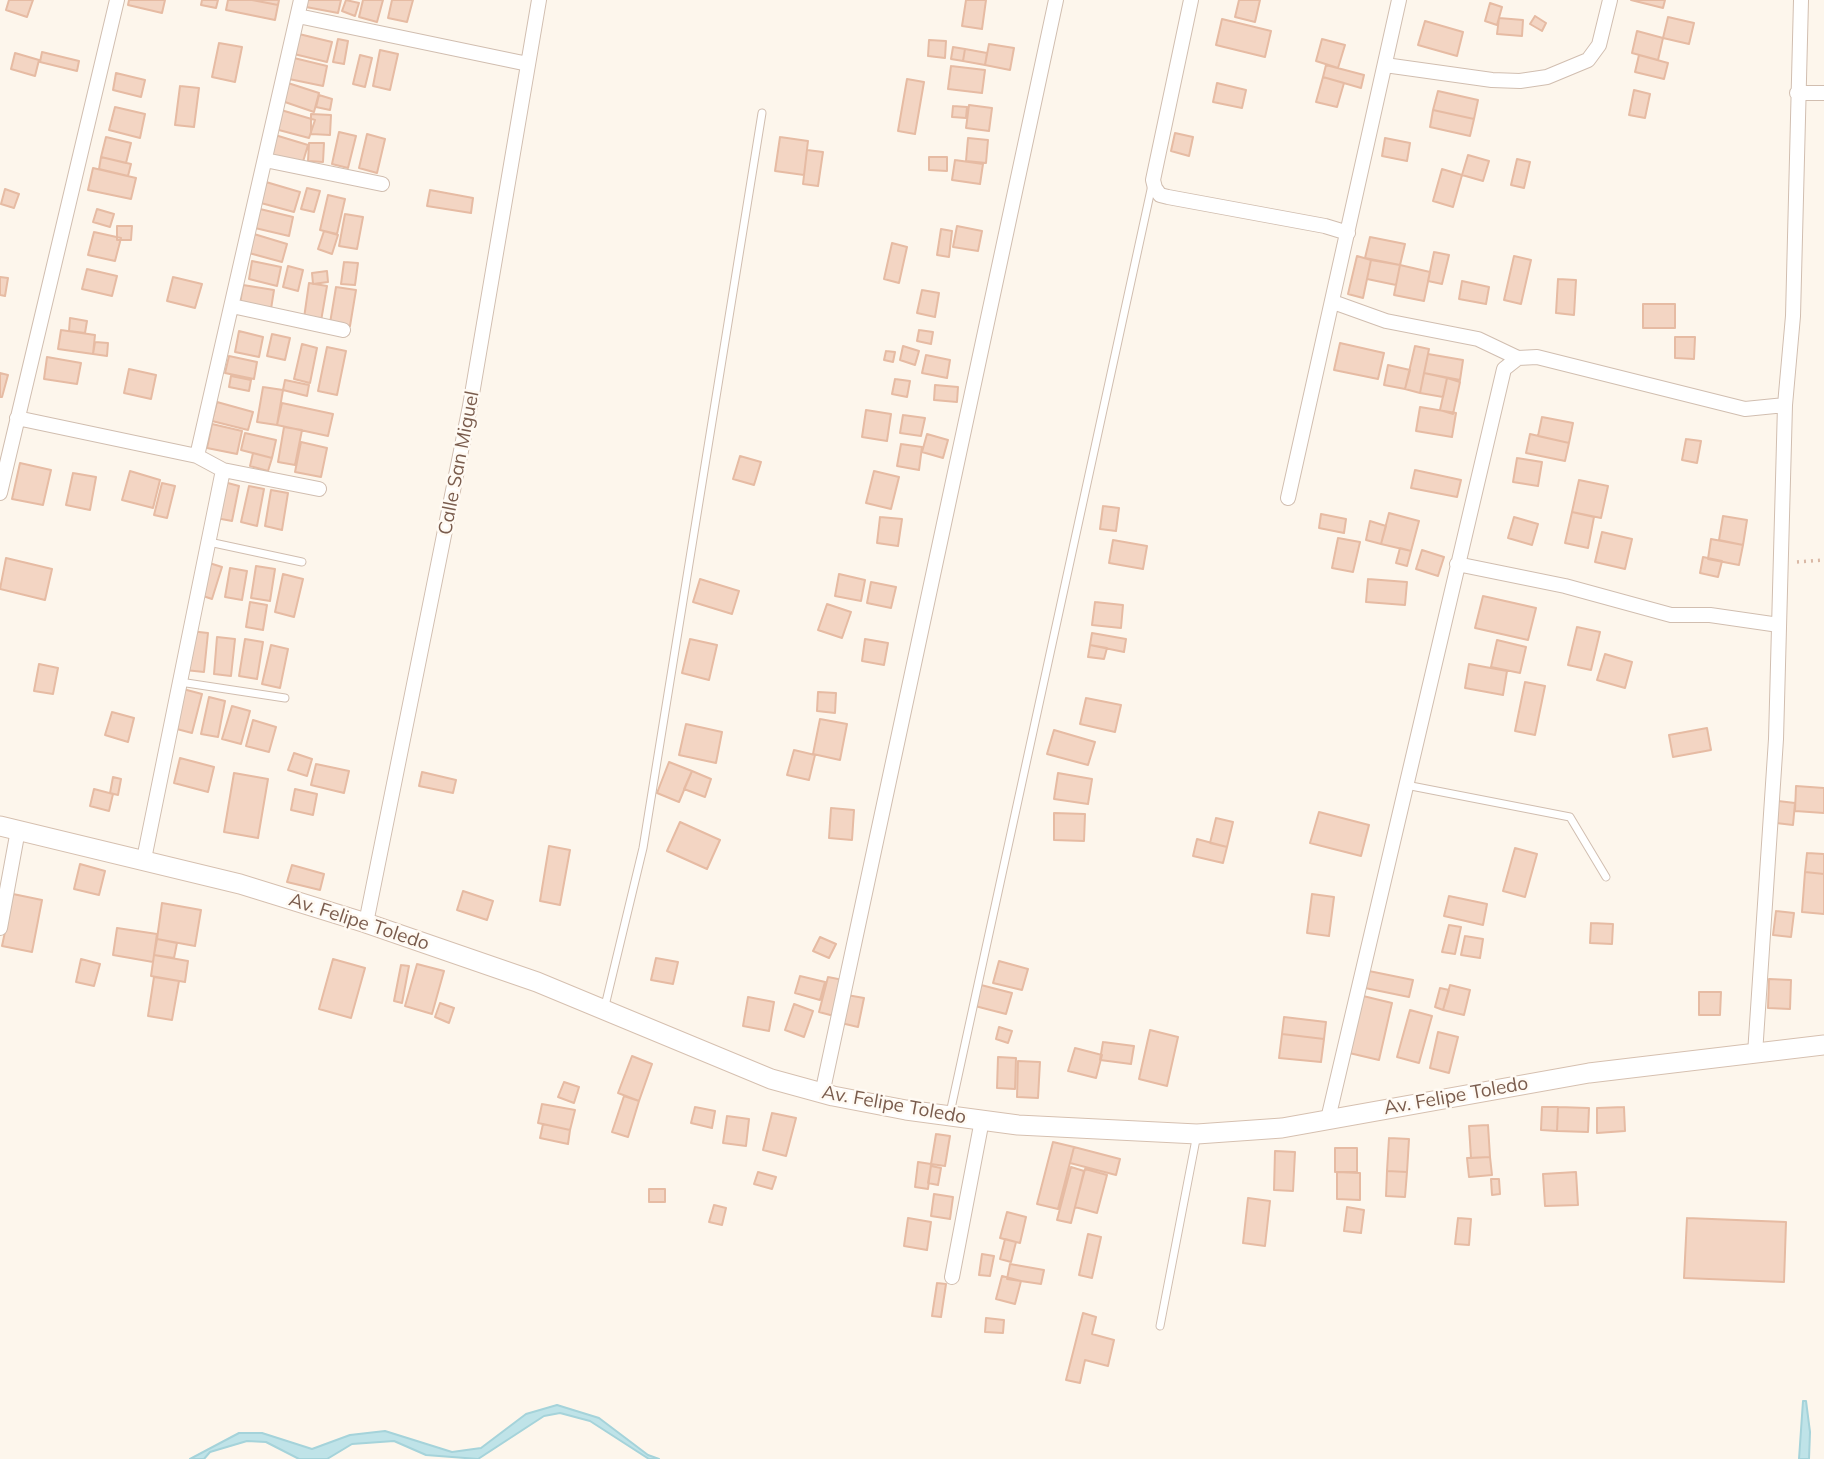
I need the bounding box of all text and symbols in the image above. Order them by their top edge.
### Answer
street label: Calle San Miguel [434,389,484,537]
street label: Av. Felipe Toledo [286,889,432,955]
street label: Av. Felipe Toledo [1382,1072,1530,1120]
street label: Av. Felipe Toledo [820,1081,968,1129]

